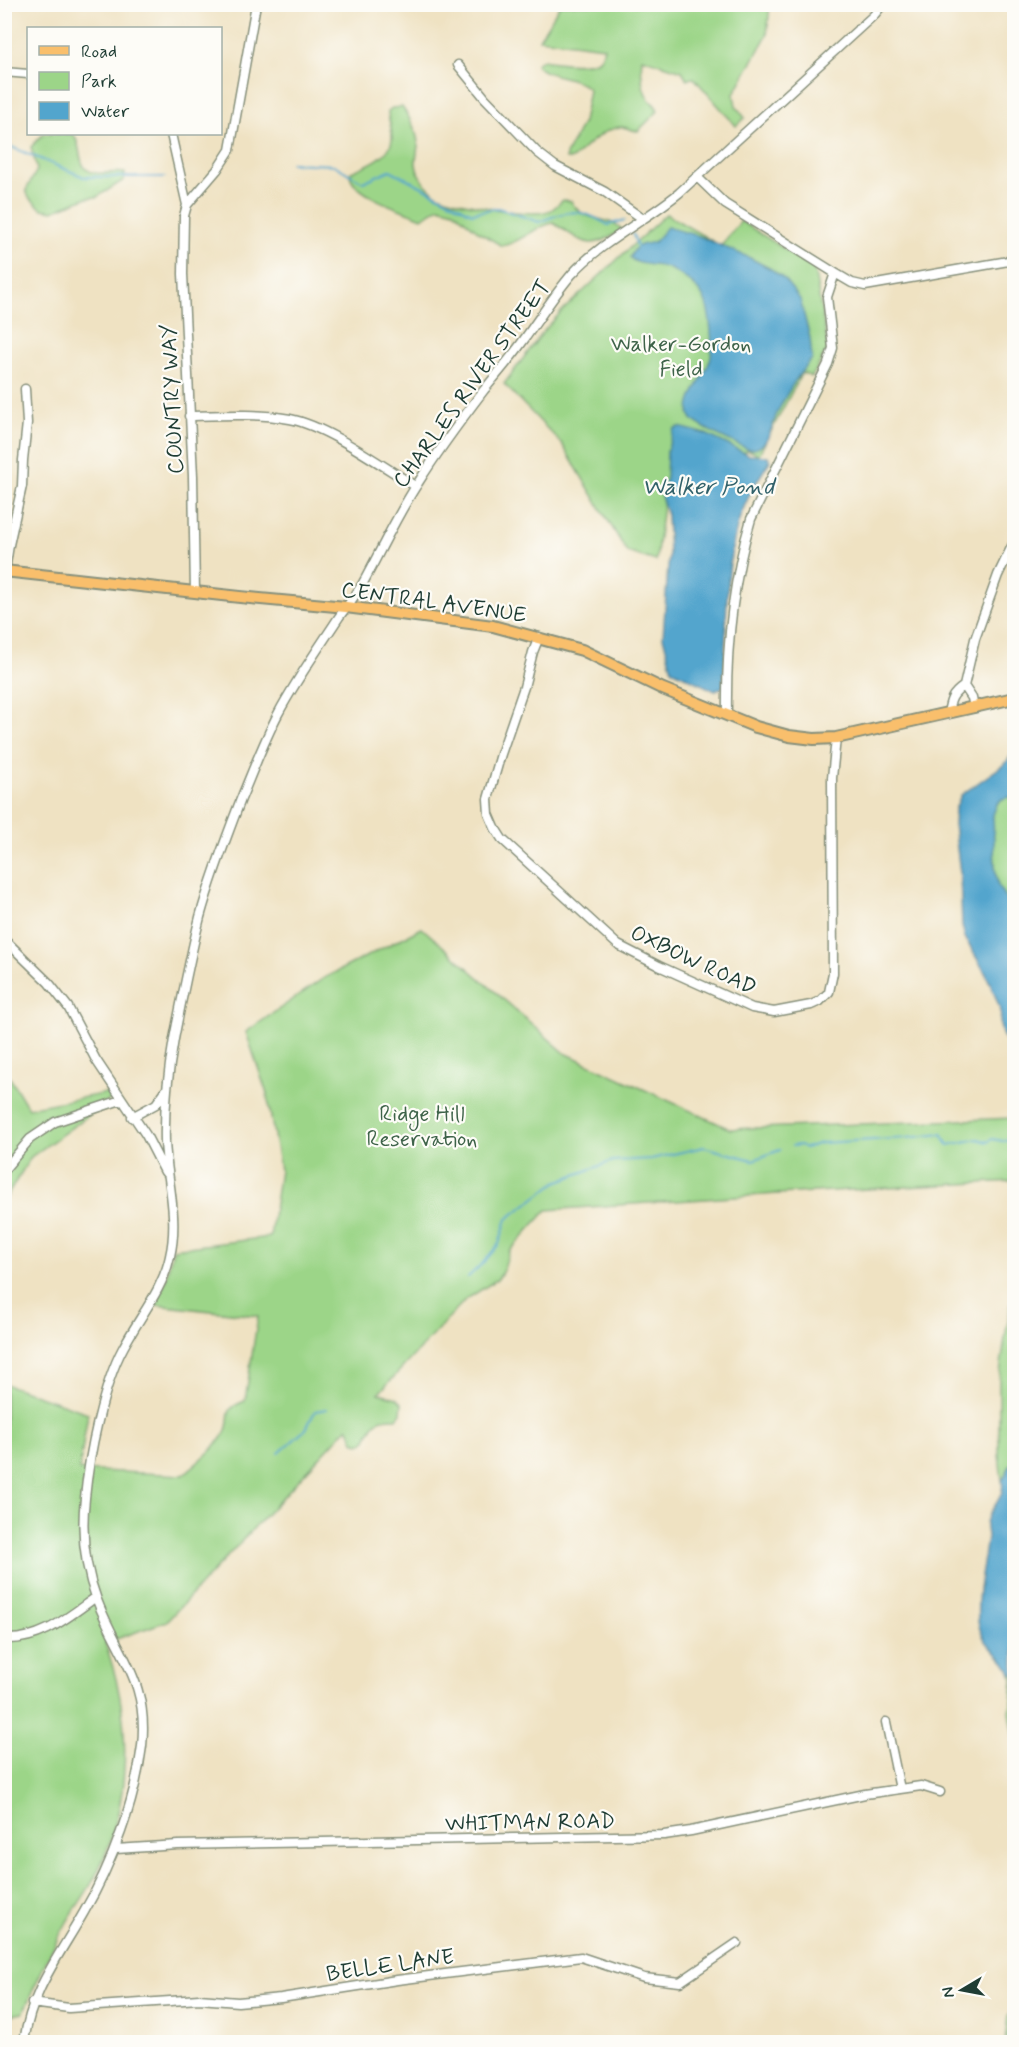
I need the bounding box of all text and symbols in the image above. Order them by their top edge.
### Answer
legend [27,27,222,135]
text: Road [81,40,117,64]
text: Park [81,70,117,94]
text: Water [81,100,130,124]
street label: CHARLES RIVER STREET [387,274,558,494]
street label: COUNTRY WAY [155,323,191,475]
park label: Walker-Gordon Field [611,331,751,384]
water label: Walker Pond [642,472,777,503]
street label: CENTRAL AVENUE [339,576,528,630]
street label: OXBOW ROAD [626,919,761,1002]
park label: Ridge Hill Reservation [367,1101,477,1154]
street label: WHITMAN ROAD [445,1808,615,1838]
street label: BELLE LANE [325,1943,456,1989]
north arrow [932,1960,992,2020]
text: N [937,1985,960,1999]

